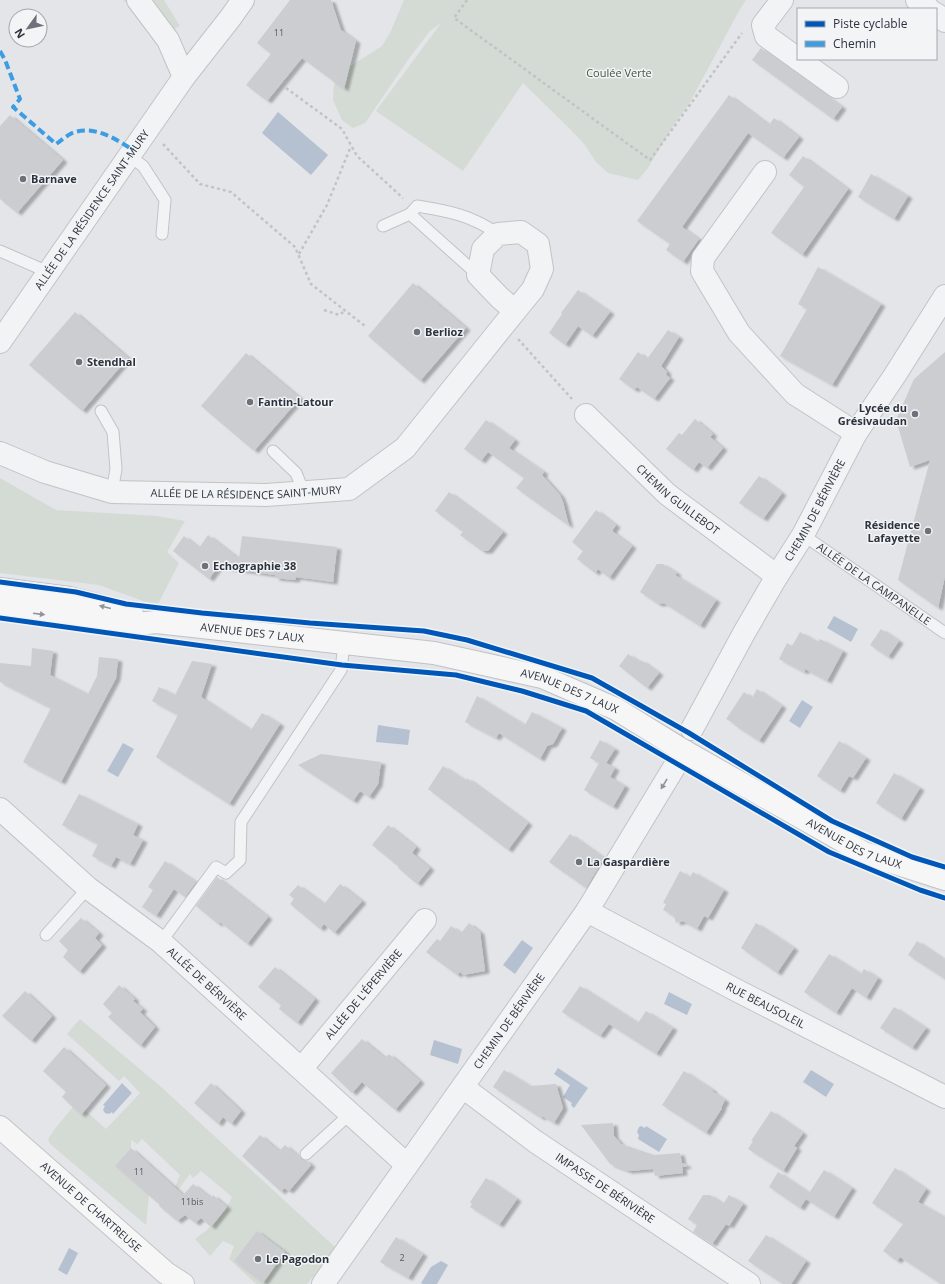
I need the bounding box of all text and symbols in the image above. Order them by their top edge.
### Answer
north arrow [8,8,48,48]
legend [797,8,937,60]
text: Piste cyclable [833,15,908,32]
text: N [10,26,28,42]
house number: 11 [274,26,284,39]
text: Chemin [833,35,876,52]
park label: Coulée Verte [586,65,652,80]
street label: ALLÉE DE LA RÉSIDENCE SAINT-MURY [31,126,153,292]
place label: Barnave [31,171,77,186]
marker: Barnave [18,174,28,184]
place label: Berlioz [425,324,463,339]
marker: Berlioz [412,327,422,337]
place label: Stendhal [87,354,136,369]
marker: Stendhal [74,357,84,367]
place label: Fantin-Latour [258,394,333,409]
marker: Fantin-Latour [245,397,255,407]
place label: Lycée du Grésivaudan [838,400,907,428]
marker: Lycée du Grésivaudan [910,409,920,419]
street label: CHEMIN DE BÉRIVIÈRE [780,456,848,564]
street label: CHEMIN GUILLEBOT [633,460,723,538]
street label: ALLÉE DE LA RÉSIDENCE SAINT-MURY [150,481,343,502]
place label: Résidence Lafayette [865,517,920,545]
marker: Résidence Lafayette [923,526,933,536]
street label: ALLÉE DE LA CAMPANELLE [814,539,934,628]
place label: Echographie 38 [213,558,296,573]
marker: Echographie 38 [200,561,210,571]
one-way arrow [99,603,111,609]
one-way arrow [33,611,45,617]
street label: AVENUE DES 7 LAUX [200,619,306,645]
street label: AVENUE DES 7 LAUX [519,664,622,716]
one-way arrow [661,778,668,790]
street label: AVENUE DES 7 LAUX [804,814,904,872]
place label: La Gaspardière [587,854,670,869]
marker: La Gaspardière [574,857,584,867]
street label: ALLÉE DE BÉRIVIÈRE [164,943,250,1023]
street label: ALLÉE DE L'ÉPERVIÈRE [321,946,405,1042]
street label: CHEMIN DE BÉRIVIÈRE [470,970,548,1072]
street label: RUE BEAUSOLEIL [724,978,808,1031]
street label: IMPASSE DE BÉRIVIÈRE [553,1149,658,1226]
street label: AVENUE DE CHARTREUSE [37,1158,145,1255]
house number: 11 [134,1165,144,1178]
house number: 11bis [181,1195,203,1208]
place label: Le Pagodon [266,1251,329,1266]
house number: 2 [399,1251,405,1264]
marker: Le Pagodon [253,1254,263,1264]

